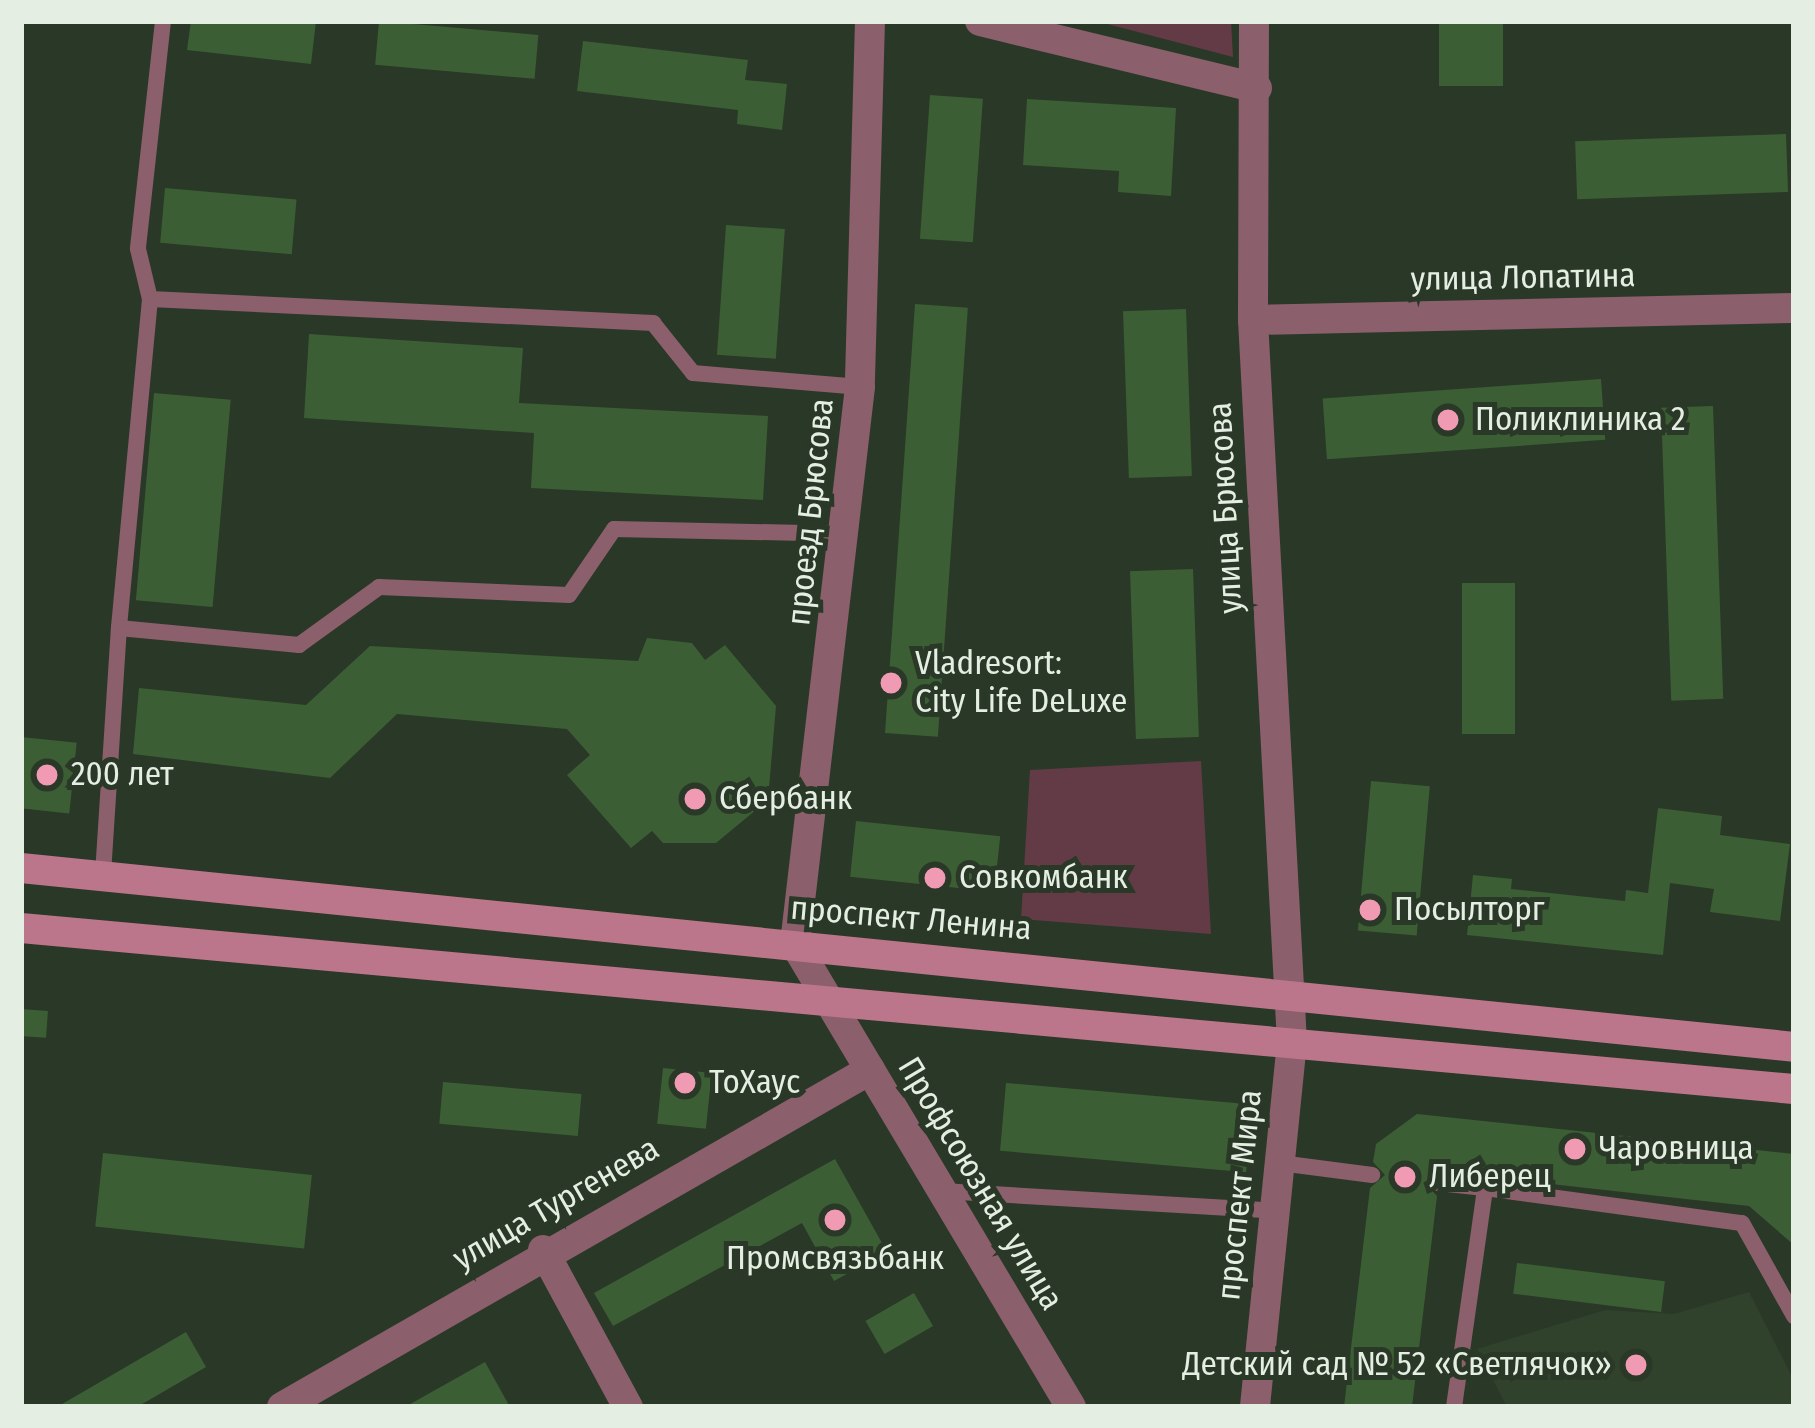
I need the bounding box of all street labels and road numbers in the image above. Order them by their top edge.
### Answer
street label: улица Лопатина [1410,256,1636,300]
street label: проезд Брюсова [779,396,843,628]
street label: улица Брюсова [1201,401,1251,615]
street label: проспект Ленина [789,889,1033,949]
street label: Профсоюзная улица [889,1051,1071,1317]
street label: проспект Мира [1209,1088,1271,1302]
street label: улица Тургенева [446,1129,666,1279]

